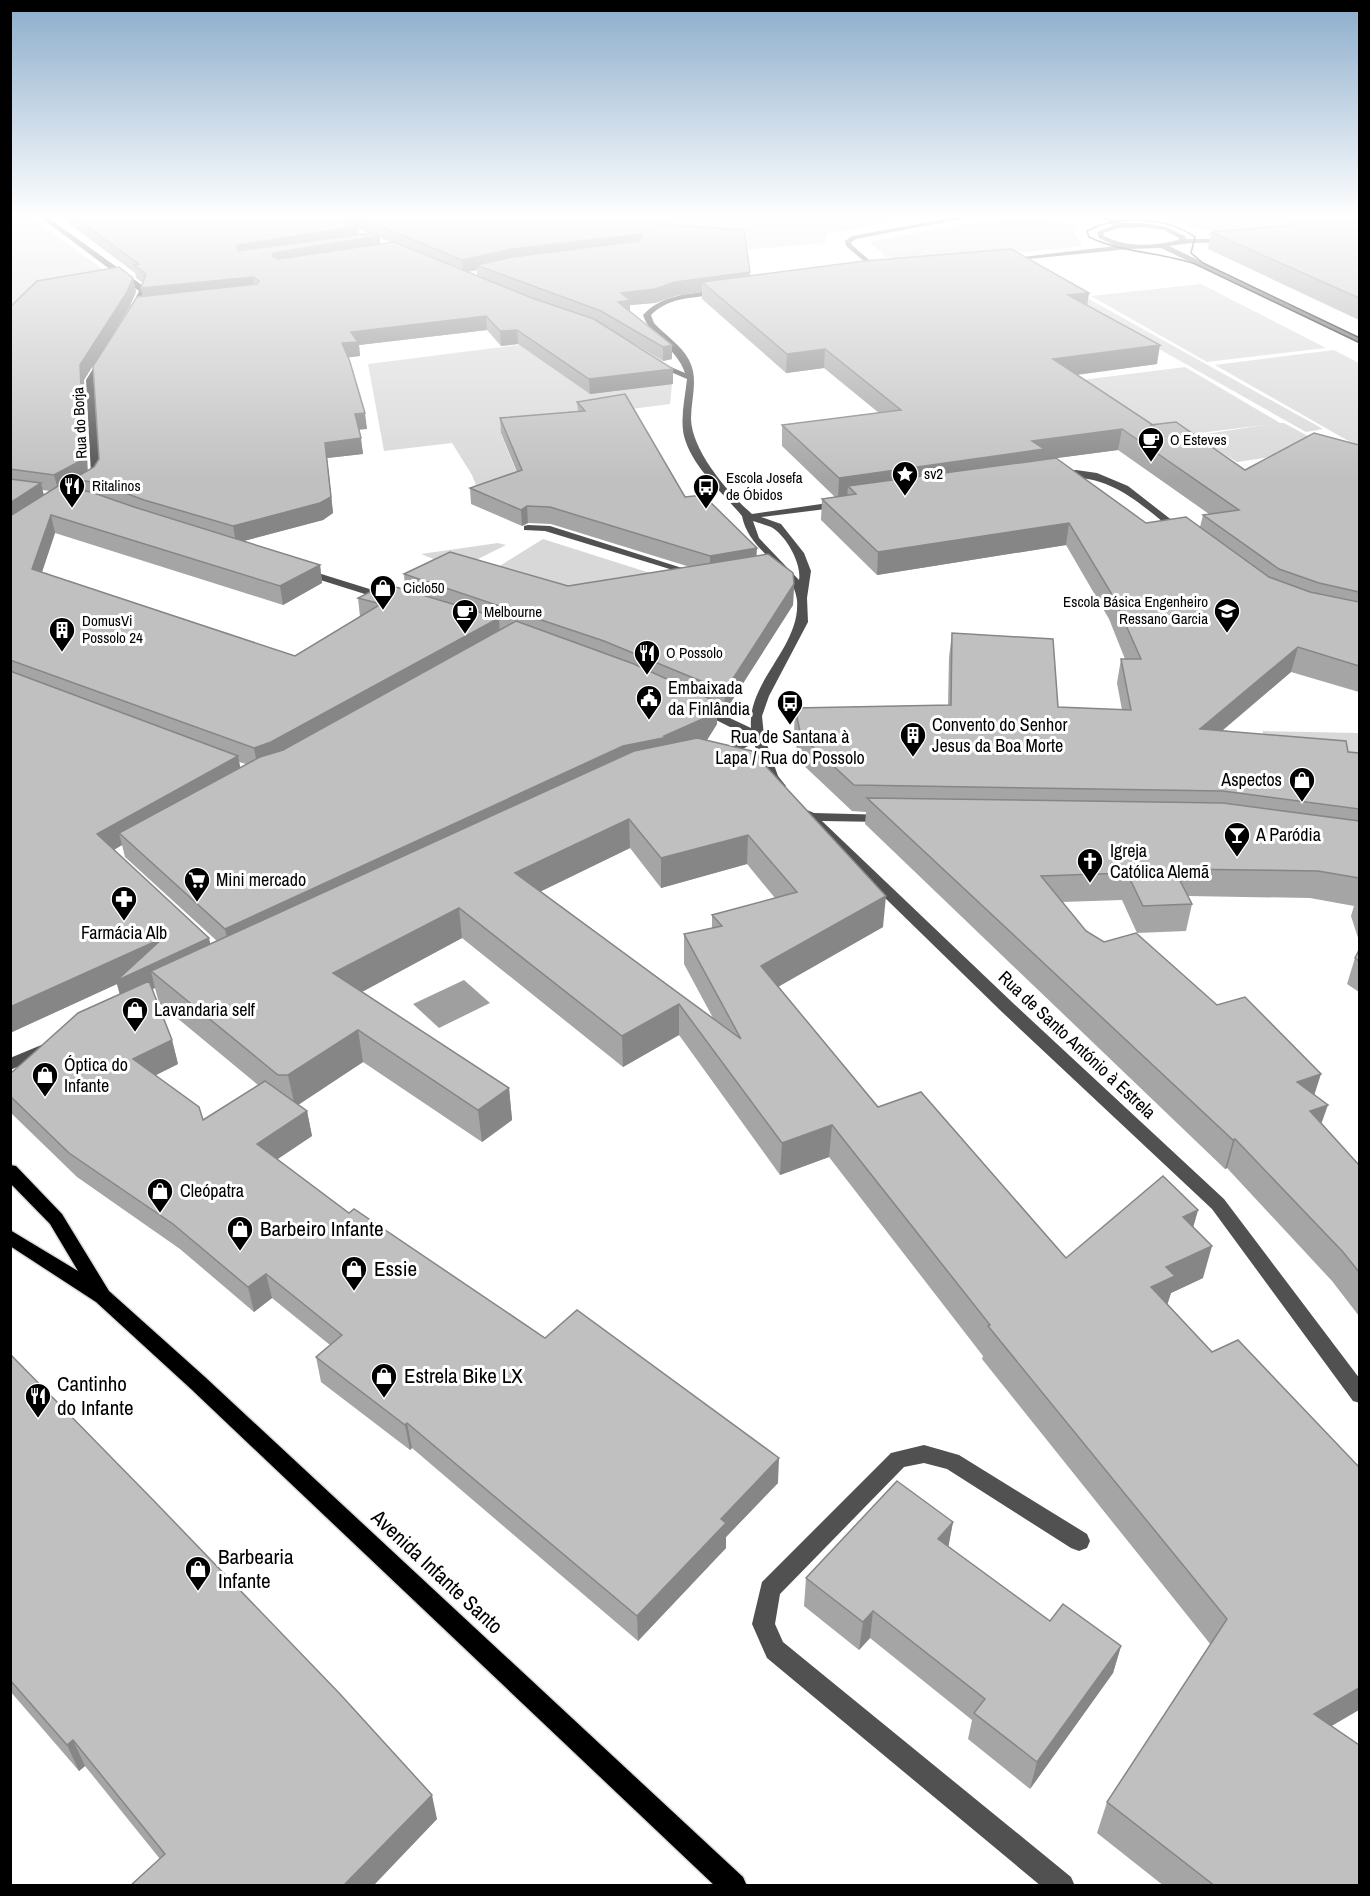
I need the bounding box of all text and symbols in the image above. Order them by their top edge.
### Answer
street label: Rua do Borja [67,386,92,459]
cafe icon: O Esteves [1136,425,1166,463]
place label: O Esteves [1170,429,1227,450]
place icon: sv2 [890,459,920,497]
place label: sv2 [924,463,943,484]
place label: Escola Josefa de Óbidos [726,467,803,505]
restaurant icon: Ritalinos [57,471,87,509]
bus stop icon: Escola Josefa de Óbidos [691,472,721,510]
place label: Ritalinos [92,475,141,496]
shop icon: Ciclo50 [368,573,398,611]
place label: Ciclo50 [403,577,445,598]
place label: Escola Básica Engenheiro Ressano Garcia [1063,591,1208,629]
school or university icon: Escola Básica Engenheiro Ressano Garcia [1212,596,1242,634]
cafe icon: Melbourne [450,597,480,635]
place label: Melbourne [484,601,542,622]
place label: DomusVi Possolo 24 [82,610,143,648]
building icon: DomusVi Possolo 24 [47,615,77,653]
restaurant icon: O Possolo [632,638,662,676]
place label: O Possolo [666,642,723,663]
place label: Embaixada da Finlândia [668,675,750,721]
public building icon: Embaixada da Finlândia [634,683,664,721]
bus stop icon: Rua de Santana à Lapa / Rua do Possolo [775,688,805,726]
place label: Convento do Senhor Jesus da Boa Morte [932,712,1067,758]
building icon: Convento do Senhor Jesus da Boa Morte [898,720,928,758]
place label: Rua de Santana à Lapa / Rua do Possolo [715,724,865,770]
shop icon: Aspectos [1287,765,1317,803]
place label: Aspectos [1220,767,1282,792]
bar icon: A Paródia [1222,820,1252,858]
place label: A Paródia [1255,822,1321,847]
place label: Igreja Católica Alemã [1110,838,1209,884]
church icon: Igreja Católica Alemã [1075,846,1105,884]
supermarket icon: Mini mercado [182,865,212,903]
place label: Mini mercado [216,867,306,892]
pharmacy icon: Farmácia Alb [109,884,139,922]
place label: Farmácia Alb [81,920,167,945]
street label: Rua de Santo António à Estrela [993,965,1161,1124]
shop icon: Lavandaria self [120,995,150,1033]
place label: Lavandaria self [154,997,256,1022]
place label: Óptica do Infante [64,1052,128,1098]
shop icon: Óptica do Infante [30,1060,60,1098]
shop icon: Cleópatra [145,1176,175,1214]
place label: Cleópatra [180,1178,244,1203]
shop icon: Barbeiro Infante [225,1214,255,1252]
place label: Barbeiro Infante [260,1214,384,1243]
shop icon: Essie [339,1254,369,1292]
place label: Essie [374,1254,417,1283]
shop icon: Estrela Bike LX [369,1361,399,1399]
place label: Estrela Bike LX [404,1361,523,1390]
place label: Cantinho do Infante [57,1369,134,1422]
restaurant icon: Cantinho do Infante [23,1381,53,1419]
street label: Avenida Infante Santo [364,1502,509,1640]
place label: Barbearia Infante [218,1542,294,1595]
shop icon: Barbearia Infante [183,1554,213,1592]

